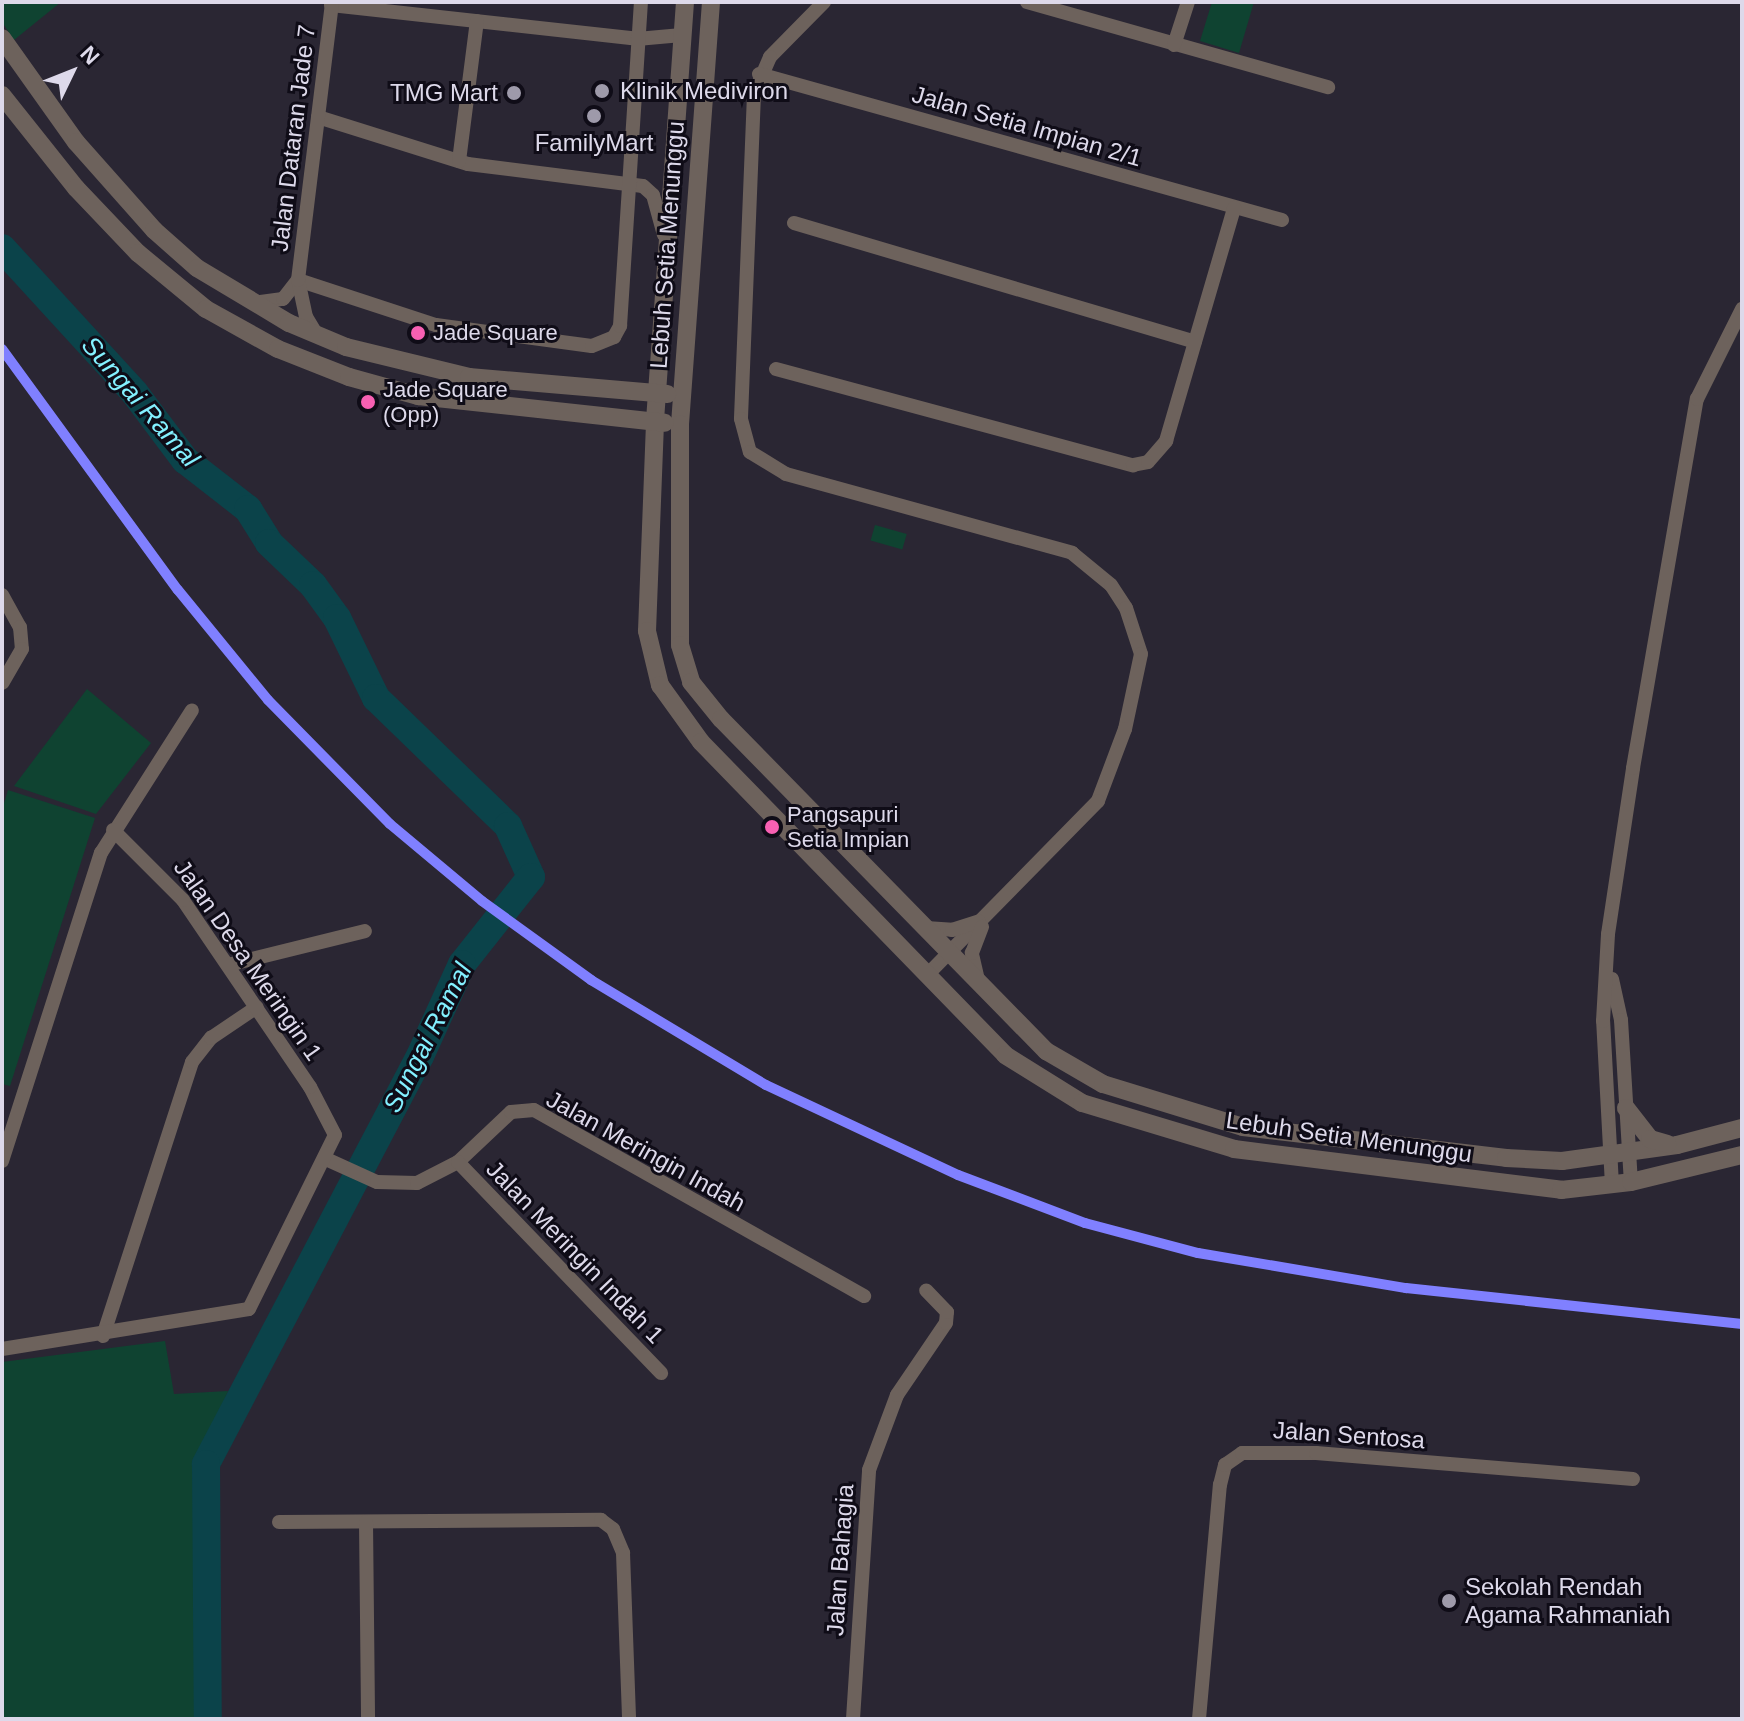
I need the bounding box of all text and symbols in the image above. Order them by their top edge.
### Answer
street label: Jalan Dataran Jade 7 [265,23,321,253]
north arrow [32,32,112,112]
text: N [75,41,104,70]
place label: Klinik Mediviron [620,77,788,105]
place label: TMG Mart [390,79,498,107]
street label: Jalan Setia Impian 2/1 [909,79,1145,173]
marker: Klinik Mediviron [591,80,613,102]
marker: TMG Mart [505,84,523,102]
marker: FamilyMart [585,107,603,125]
street label: Lebuh Setia Menunggu [644,120,690,370]
place label: FamilyMart [535,129,653,157]
place label: Jade Square [433,320,558,346]
marker: Jade Square [410,325,426,341]
water label: Sungai Ramal [75,330,205,474]
place label: Jade Square (Opp) [383,376,508,428]
marker: Jade Square (Opp) [360,394,376,410]
place label: Pangsapuri Setia Impian [787,801,909,852]
marker: Pangsapuri Setia Impian [764,819,780,835]
street label: Jalan Desa Meringin 1 [168,854,328,1066]
water label: Sungai Ramal [377,958,479,1118]
street label: Jalan Meringin Indah [542,1084,750,1218]
street label: Lebuh Setia Menunggu [1224,1105,1474,1169]
street label: Jalan Meringin Indah 1 [480,1155,670,1349]
street label: Jalan Sentosa [1272,1415,1426,1455]
street label: Jalan Bahagia [820,1483,860,1637]
place label: Sekolah Rendah Agama Rahmaniah [1465,1573,1670,1629]
marker: Sekolah Rendah Agama Rahmaniah [1440,1592,1458,1610]

